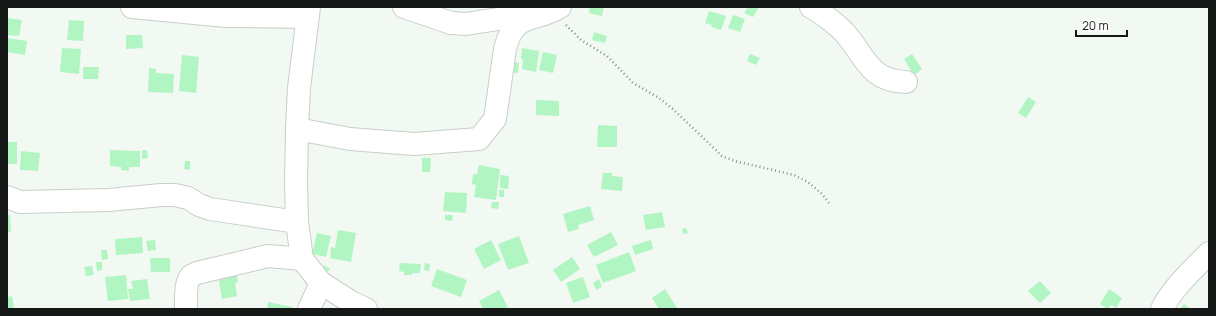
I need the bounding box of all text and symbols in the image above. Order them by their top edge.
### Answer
scale bar [1076,12,1127,38]
text: 20 m [1082,17,1109,34]

